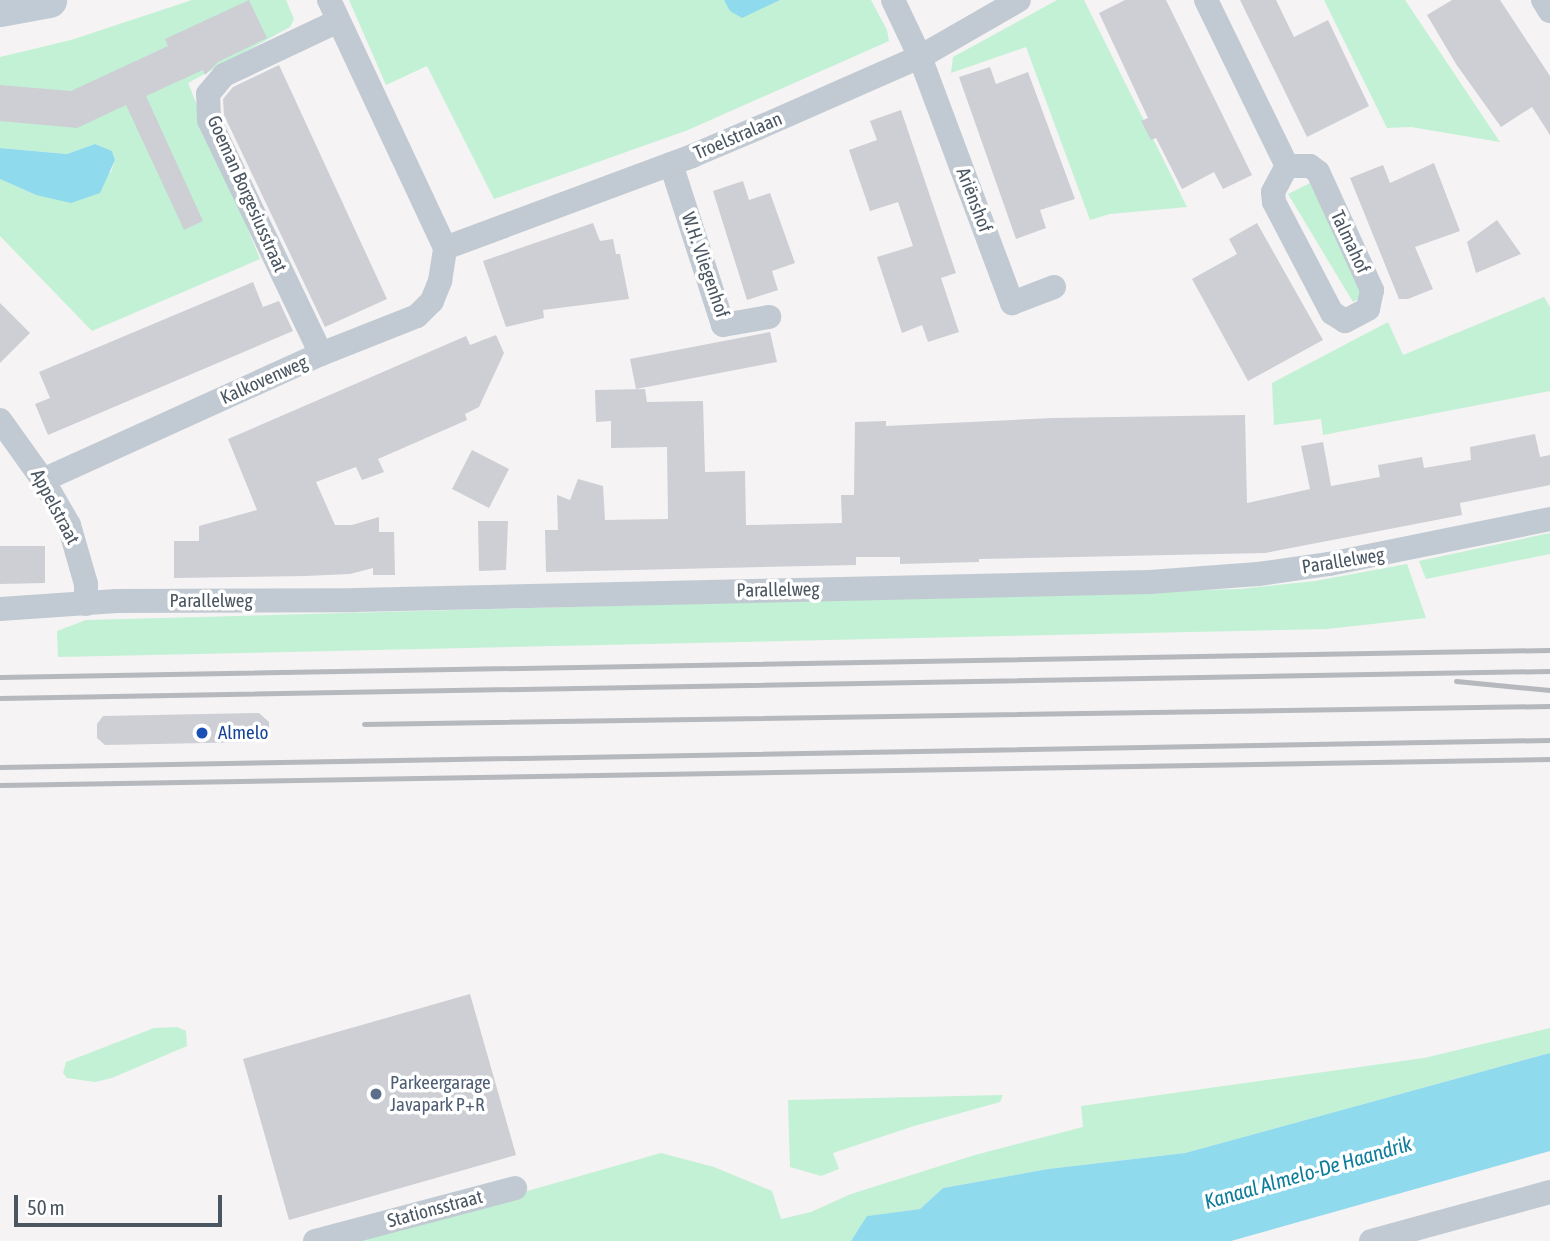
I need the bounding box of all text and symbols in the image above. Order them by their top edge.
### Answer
street label: Troelstralaan [690,107,786,165]
street label: Goeman Borgesiusstraat [202,112,292,276]
street label: Ariënshof [951,165,997,235]
street label: Talmahof [1326,207,1374,277]
street label: W.H. Vliegenhof [676,209,734,321]
street label: Kalkovenweg [217,351,311,409]
street label: Appelstraat [26,466,84,548]
street label: Parallelweg [1300,543,1386,579]
street label: Parallelweg [736,578,820,602]
street label: Parallelweg [169,590,253,612]
place label: Almelo [218,722,268,744]
marker: Almelo [192,723,212,743]
place label: Parkeergarage Javapark P+R [390,1072,491,1116]
marker: Parkeergarage Javapark P+R [368,1086,384,1102]
water label: Kanaal Almelo-De Haandrik [1201,1130,1415,1214]
scale bar [18,1182,226,1226]
street label: Stationsstraat [385,1185,485,1233]
text: 50 m [27,1195,65,1219]

